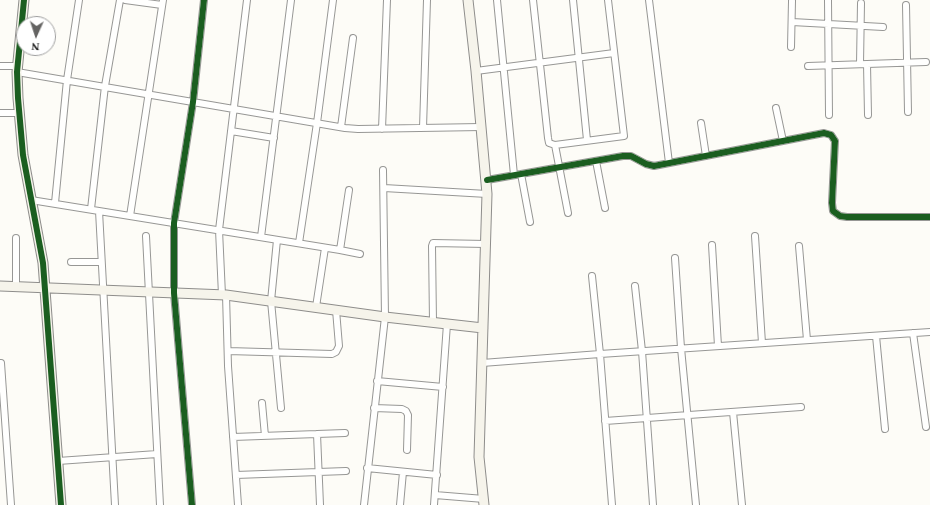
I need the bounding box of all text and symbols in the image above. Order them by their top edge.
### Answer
north arrow [16,16,56,56]
text: N [31,41,40,53]

